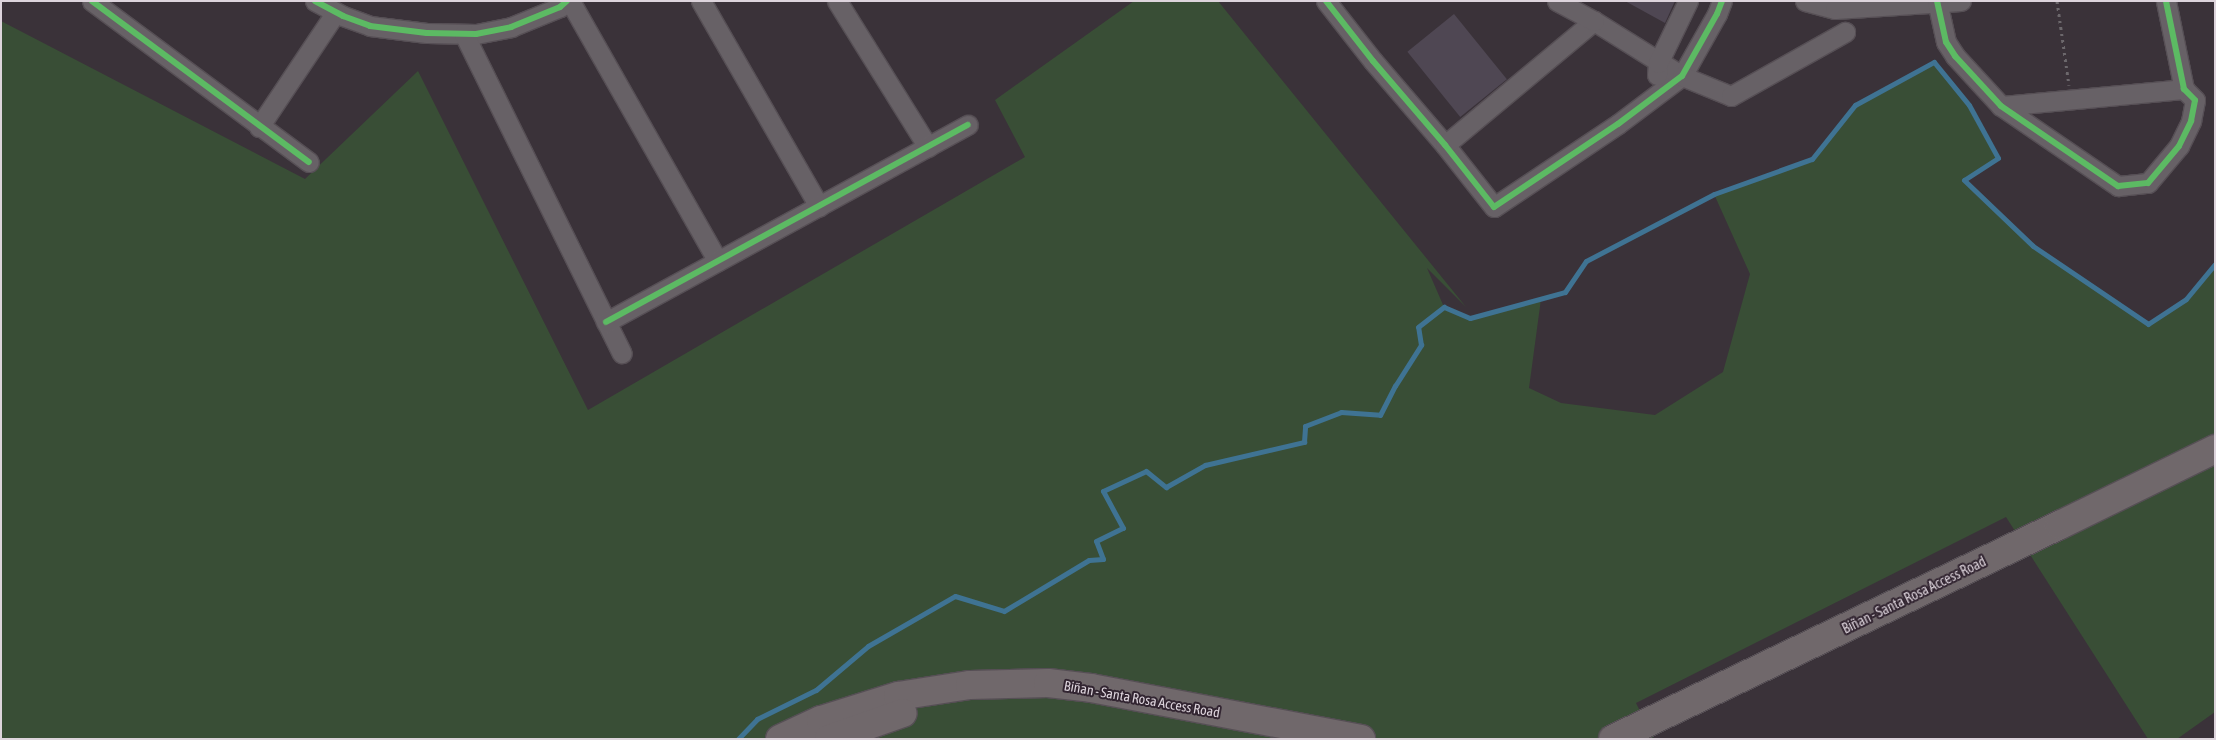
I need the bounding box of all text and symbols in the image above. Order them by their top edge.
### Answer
street label: Biñan - Santa Rosa Access Road [1839,553,1989,637]
street label: Biñan - Santa Rosa Access Road [1063,677,1221,721]

